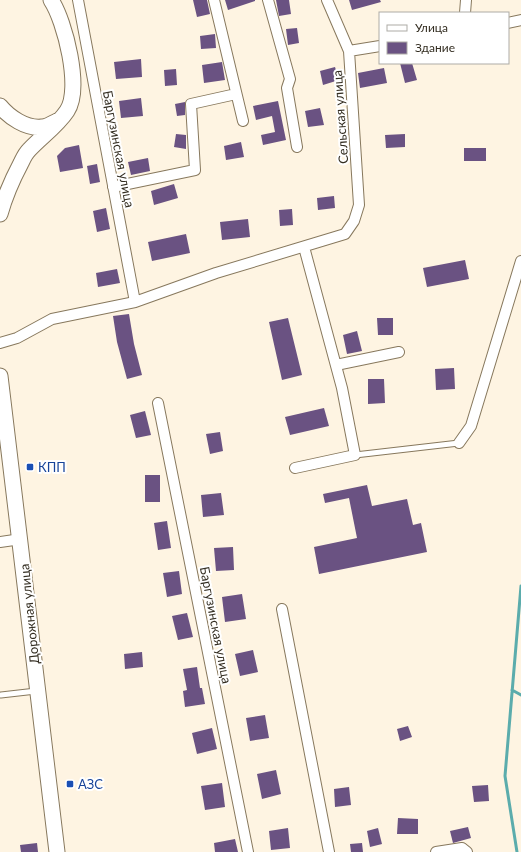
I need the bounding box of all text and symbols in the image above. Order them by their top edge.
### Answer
legend [379,12,509,64]
text: Улица [415,20,448,35]
text: Здание [415,40,455,55]
street label: Сельская улица [329,70,351,164]
street label: Баргузинская улица [100,89,138,209]
place label: КПП [38,459,66,475]
marker: КПП [25,462,35,472]
street label: Дорожная улица [16,563,42,665]
street label: Баргузинская улица [197,565,235,685]
place label: АЗС [78,776,103,792]
marker: АЗС [65,779,75,789]

